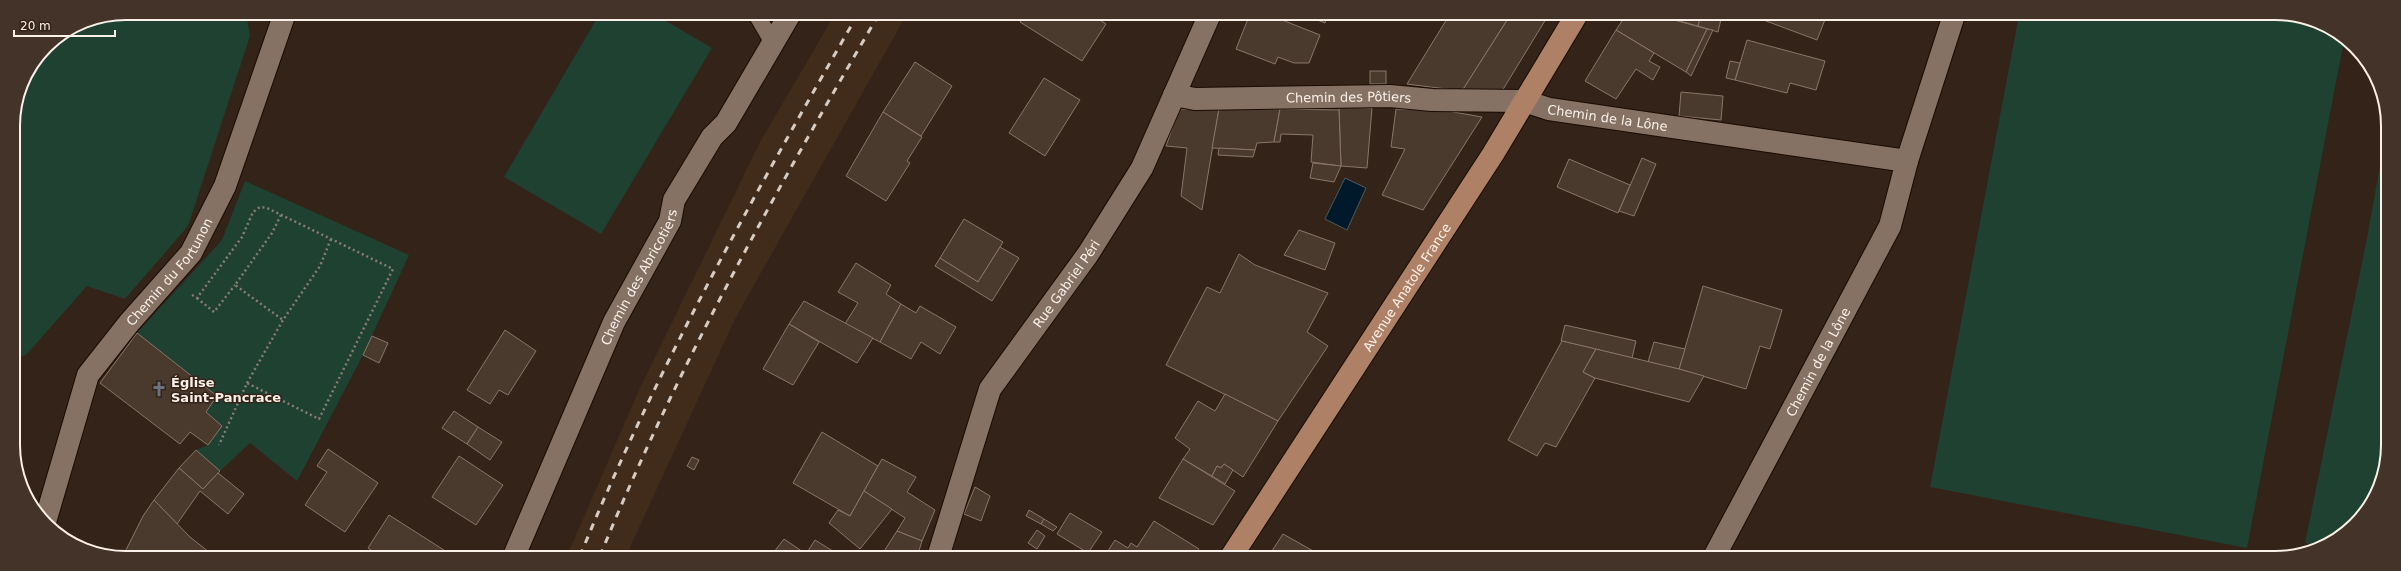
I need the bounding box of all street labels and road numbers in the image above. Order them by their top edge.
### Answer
street label: Chemin des Pôtiers [1286,88,1412,106]
street label: Chemin de la Lône [1546,101,1669,134]
street label: Chemin des Abricotiers [598,208,680,347]
street label: Chemin du Fortunon [123,215,215,329]
street label: Avenue Anatole France [1359,220,1454,354]
street label: Rue Gabriel Péri [1030,237,1103,330]
street label: Chemin de la Lône [1783,305,1853,419]

